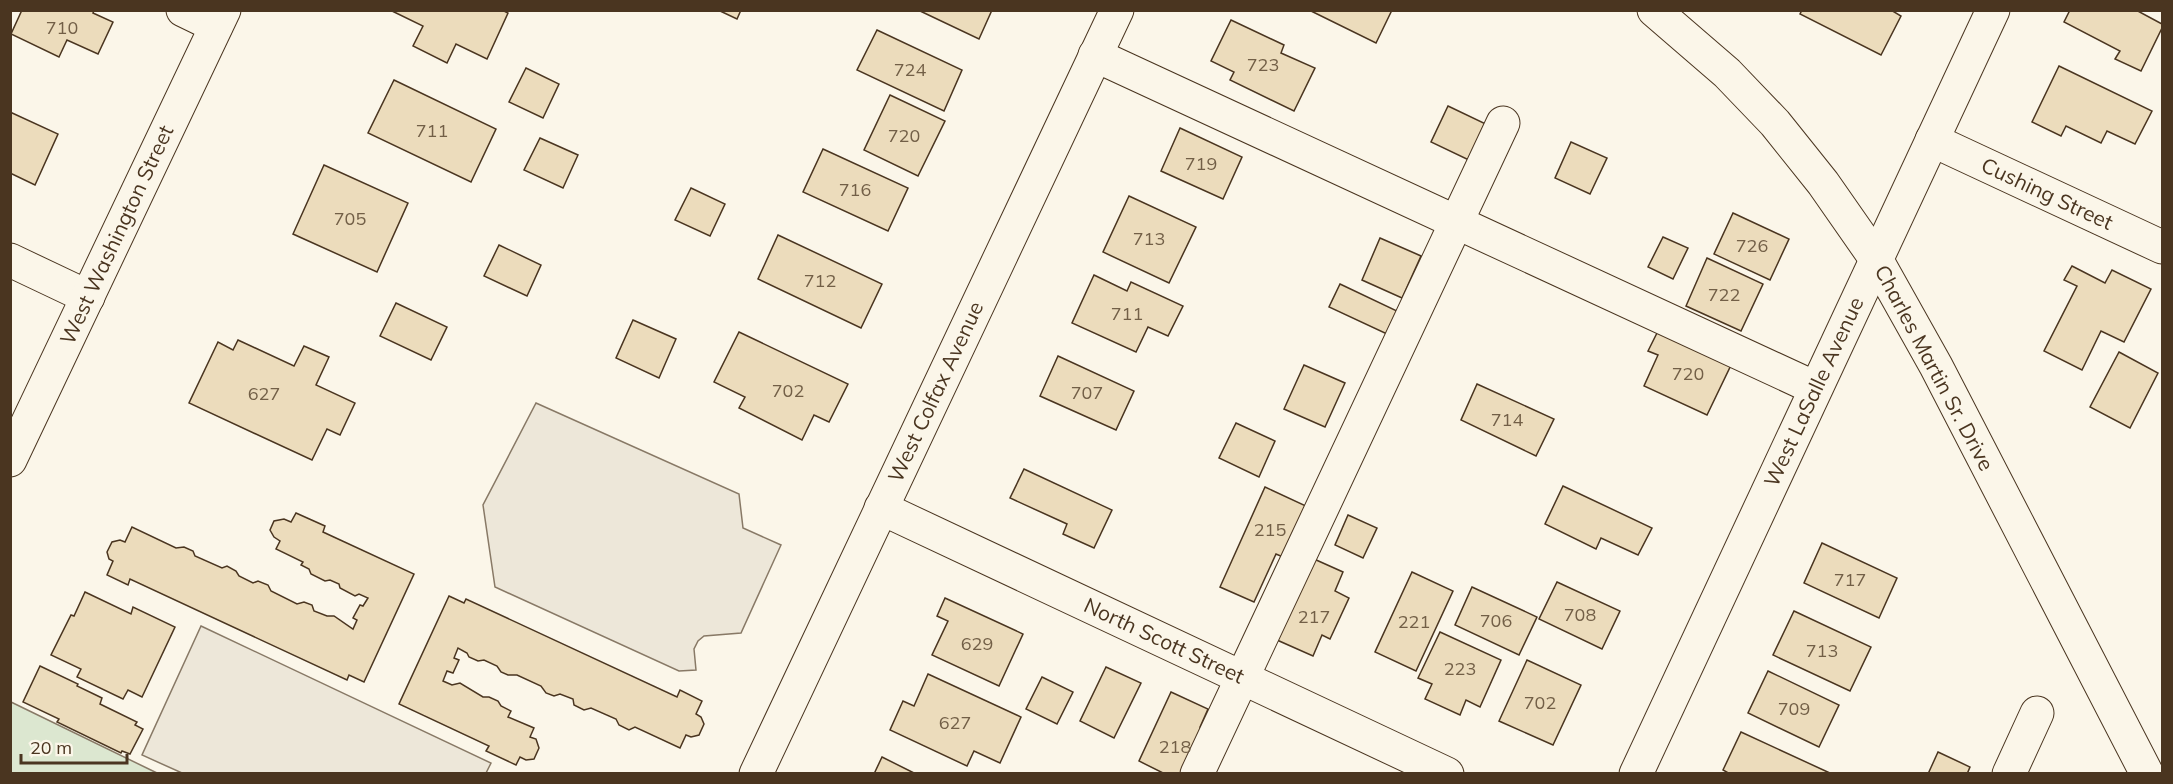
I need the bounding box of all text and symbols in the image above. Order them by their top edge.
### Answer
house number: 710 [46,16,78,39]
house number: 723 [1247,53,1279,76]
house number: 724 [894,58,926,81]
house number: 711 [416,119,448,142]
street label: West Washington Street [54,121,178,348]
house number: 720 [888,124,920,147]
street label: Cushing Street [1977,151,2117,235]
house number: 719 [1185,152,1217,175]
house number: 716 [839,178,871,201]
house number: 705 [334,207,366,230]
house number: 713 [1133,227,1165,250]
house number: 726 [1736,234,1768,257]
street label: Charles Martin Sr. Drive [1870,260,2000,475]
house number: 712 [804,269,836,292]
house number: 722 [1708,283,1740,306]
street label: West LaSalle Avenue [1758,293,1869,491]
street label: West Colfax Avenue [882,297,988,486]
house number: 711 [1111,302,1143,325]
house number: 720 [1672,362,1704,385]
house number: 702 [772,379,804,402]
house number: 707 [1071,381,1103,404]
house number: 627 [248,382,280,405]
house number: 714 [1491,408,1523,431]
house number: 215 [1254,518,1286,541]
house number: 717 [1834,568,1866,591]
street label: North Scott Street [1080,592,1249,689]
house number: 708 [1564,603,1596,626]
house number: 217 [1298,605,1330,628]
house number: 706 [1480,609,1512,632]
house number: 221 [1398,610,1430,633]
house number: 629 [961,632,993,655]
house number: 713 [1806,639,1838,662]
house number: 223 [1444,657,1476,680]
house number: 702 [1524,691,1556,714]
house number: 709 [1778,697,1810,720]
house number: 627 [939,711,971,734]
scale bar [21,727,128,765]
house number: 218 [1159,735,1191,758]
text: 20 m [30,736,72,759]

